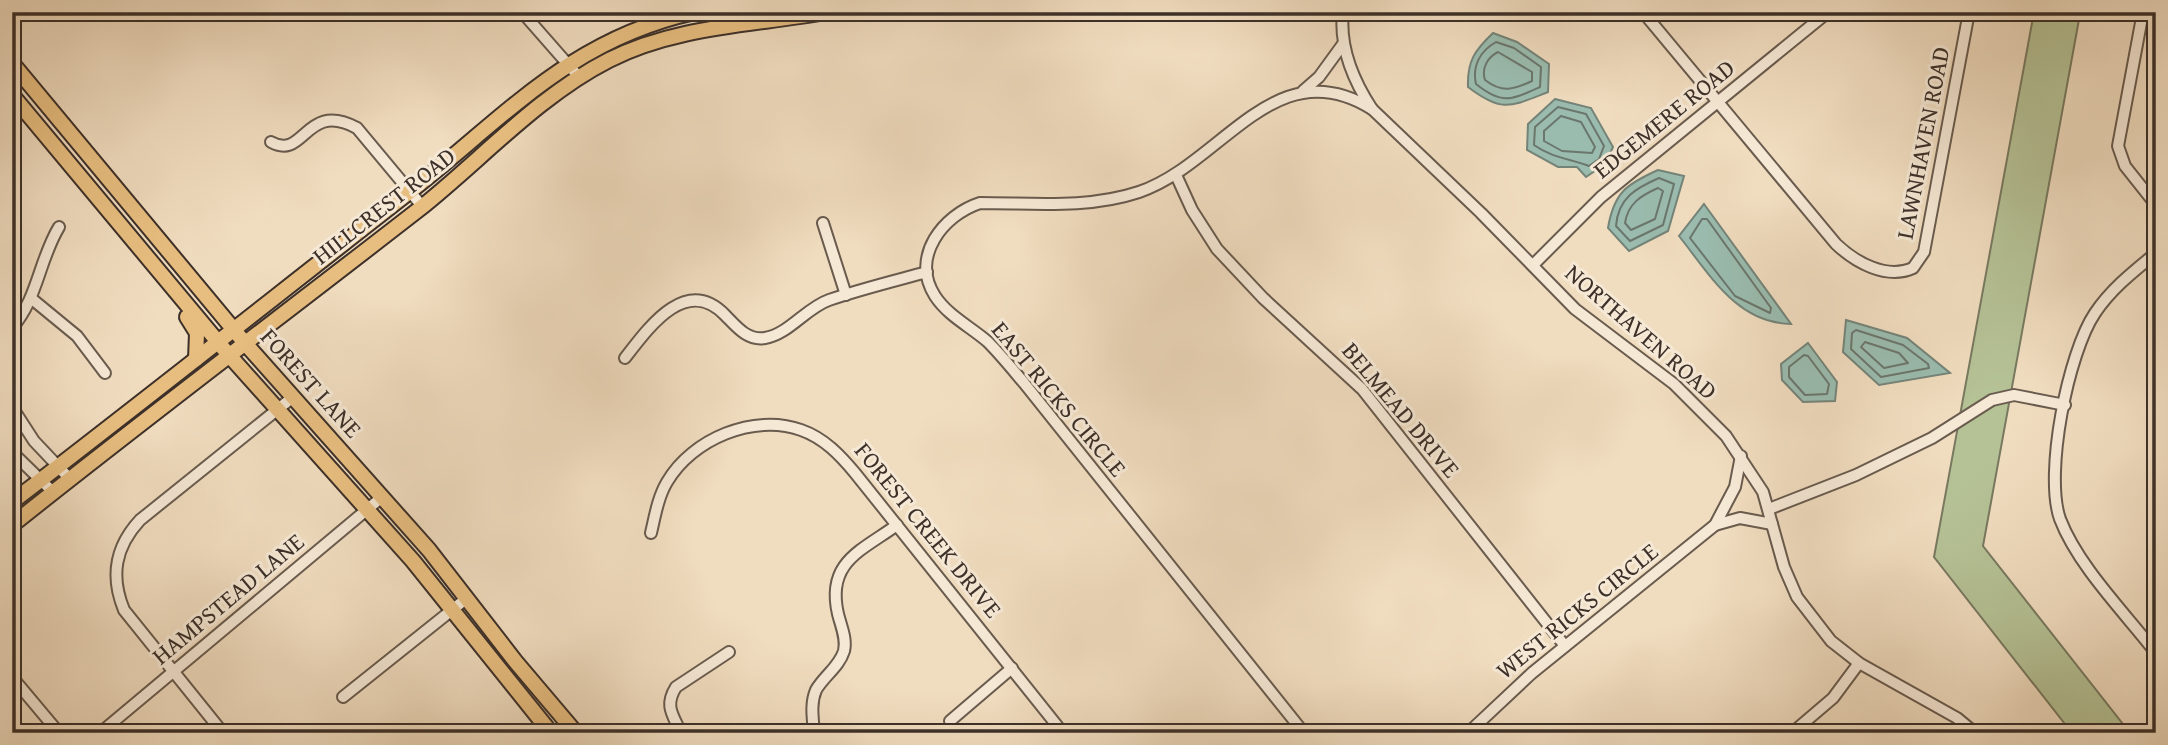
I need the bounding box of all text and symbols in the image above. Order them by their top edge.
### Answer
street label: LAWNHAVEN ROAD [1887,44,1958,242]
street label: EDGEMERE ROAD [1585,51,1742,187]
street label: HILLCREST ROAD [305,139,463,273]
street label: NORTHAVEN ROAD [1558,256,1725,408]
street label: EAST RICKS CIRCLE [984,313,1135,484]
street label: FOREST LANE [253,320,370,445]
street label: BELMEAD DRIVE [1334,334,1469,485]
street label: FOREST CREEK DRIVE [847,434,1010,625]
street label: HAMPSTEAD LANE [144,525,311,673]
street label: WEST RICKS CIRCLE [1488,534,1665,687]

